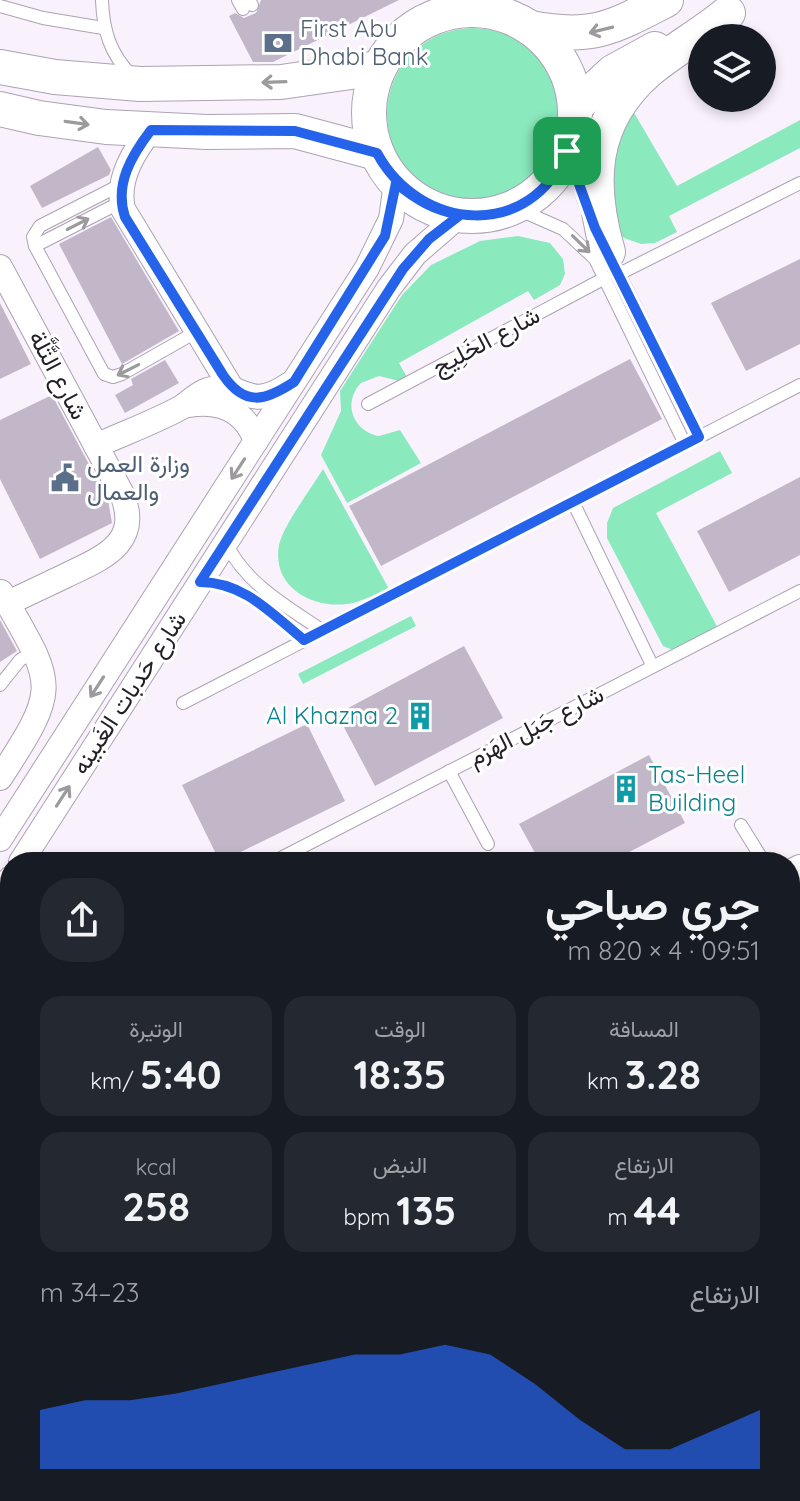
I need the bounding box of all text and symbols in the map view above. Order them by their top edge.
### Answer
place label: First Abu Dhabi Bank [300,13,429,71]
one-way arrow [588,23,614,38]
map controls [688,24,776,112]
button: layers [688,24,776,112]
bank icon: First Abu Dhabi Bank [263,28,293,58]
one-way arrow [261,74,288,89]
one-way arrow [63,116,89,131]
pin [533,117,601,185]
icon: arrive [545,129,589,173]
one-way arrow [66,216,90,232]
one-way arrow [571,234,590,253]
street label: شارع الخَلِيج [426,299,546,384]
street label: شارع التَّلَّة [21,324,96,425]
one-way arrow [117,362,140,378]
place label: وزارة العمل والعمال [87,448,190,507]
one-way arrow [230,457,246,479]
public building icon: وزارة العمل والعمال [50,463,80,493]
street label: شارع حَدبات الغَبينه [64,605,194,781]
one-way arrow [89,676,106,698]
street label: شارع جَبَل الهَزم [463,678,609,774]
place label: Al Khazna 2 [266,700,398,730]
building icon: Al Khazna 2 [405,701,435,731]
place label: Tas-Heel Building [648,759,745,817]
building icon: Tas-Heel Building [611,774,641,804]
one-way arrow [54,786,71,808]
text: جري صباحي [545,876,760,931]
button: share [40,878,124,962]
text: 09:51 · 4 × 820 m [567,934,760,967]
text: الوتيرة [129,1015,183,1043]
text: الوقت [374,1015,426,1043]
text: المسافة [609,1015,679,1043]
text: 5:40 [140,1049,222,1099]
text: 18:35 [354,1049,446,1099]
text: 3.28 [625,1049,701,1099]
text: /km [90,1067,140,1095]
text: km [587,1067,625,1095]
text: النبض [373,1151,427,1179]
text: الارتفاع [614,1151,674,1179]
text: kcal [135,1153,177,1181]
text: 258 [122,1181,190,1231]
text: 135 [396,1185,456,1235]
text: 44 [634,1185,681,1235]
text: bpm [344,1203,396,1231]
text: m [607,1203,634,1231]
text: 23–34 m [40,1276,139,1309]
text: الارتفاع [689,1277,760,1310]

